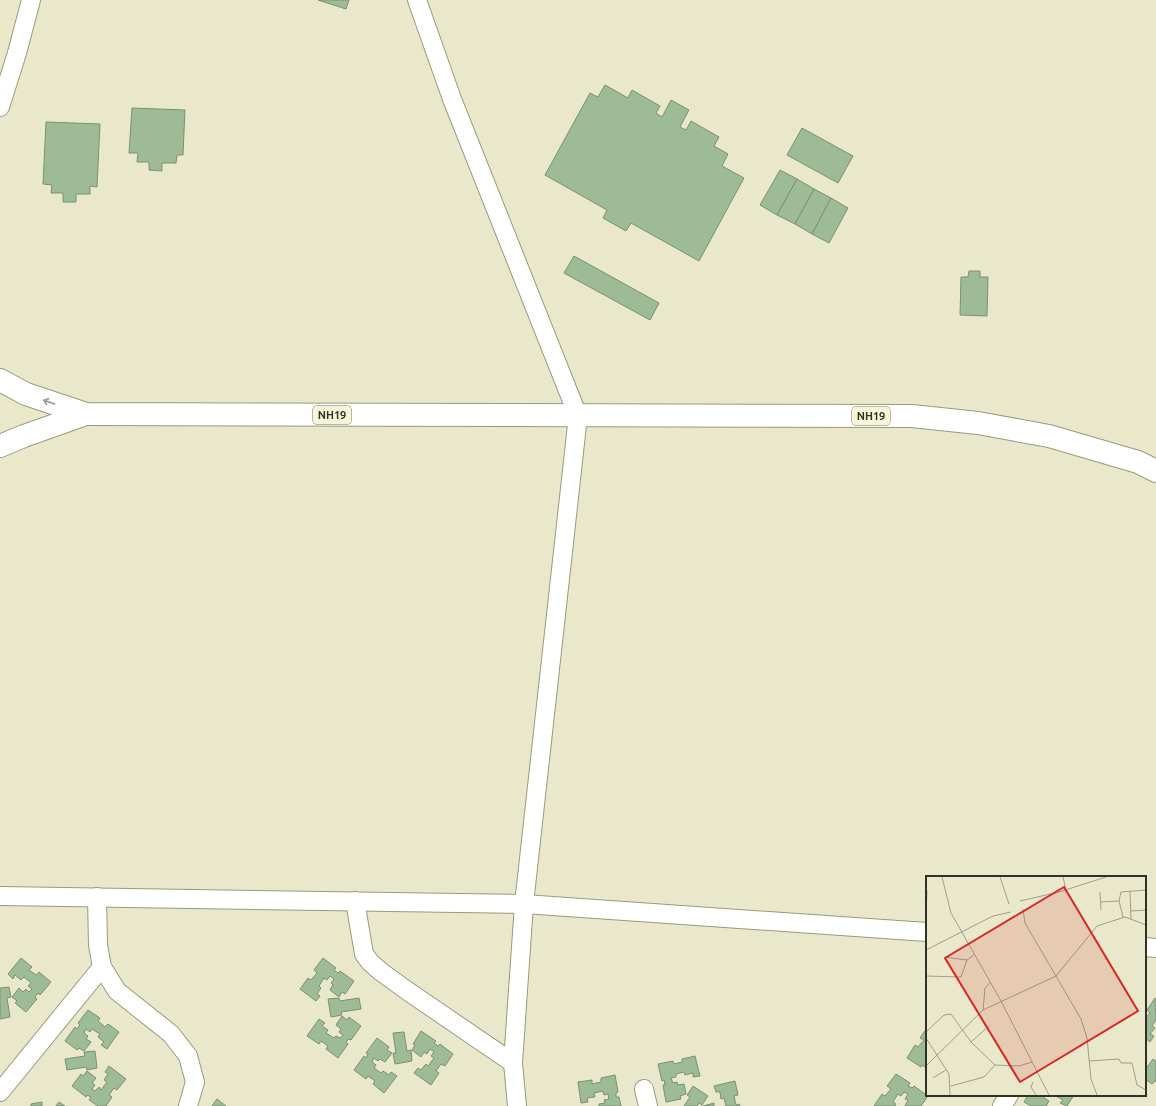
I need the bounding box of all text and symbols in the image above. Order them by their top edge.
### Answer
one-way arrow [42,398,55,405]
road number: NH19 [313,406,351,424]
road number: NH19 [852,407,890,425]
inset map [926,876,1146,1096]

